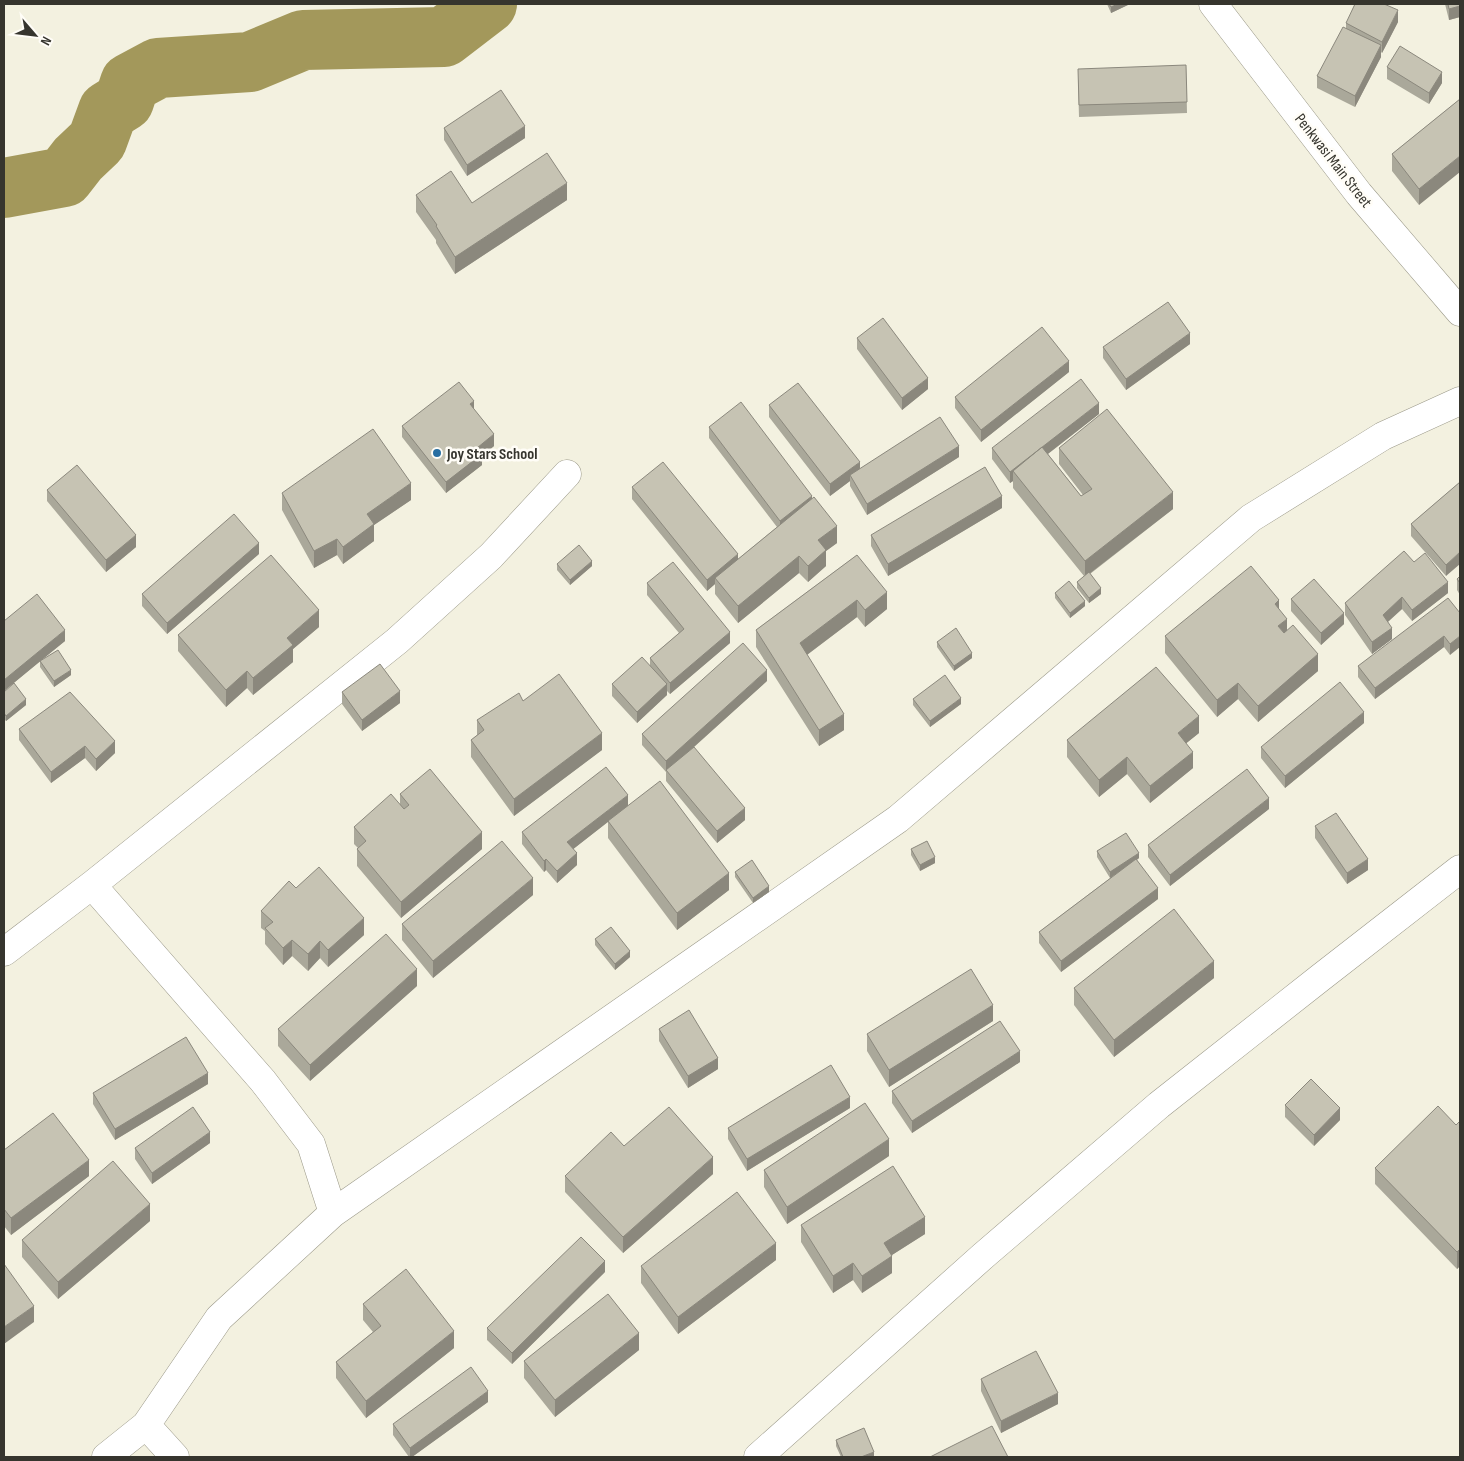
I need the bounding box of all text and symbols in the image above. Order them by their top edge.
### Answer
north arrow [10,10,60,60]
text: N [37,34,55,48]
street label: Penkwasi Main Street [1290,110,1376,212]
place label: Joy Stars School [446,445,537,464]
marker: Joy Stars School [431,447,443,459]

